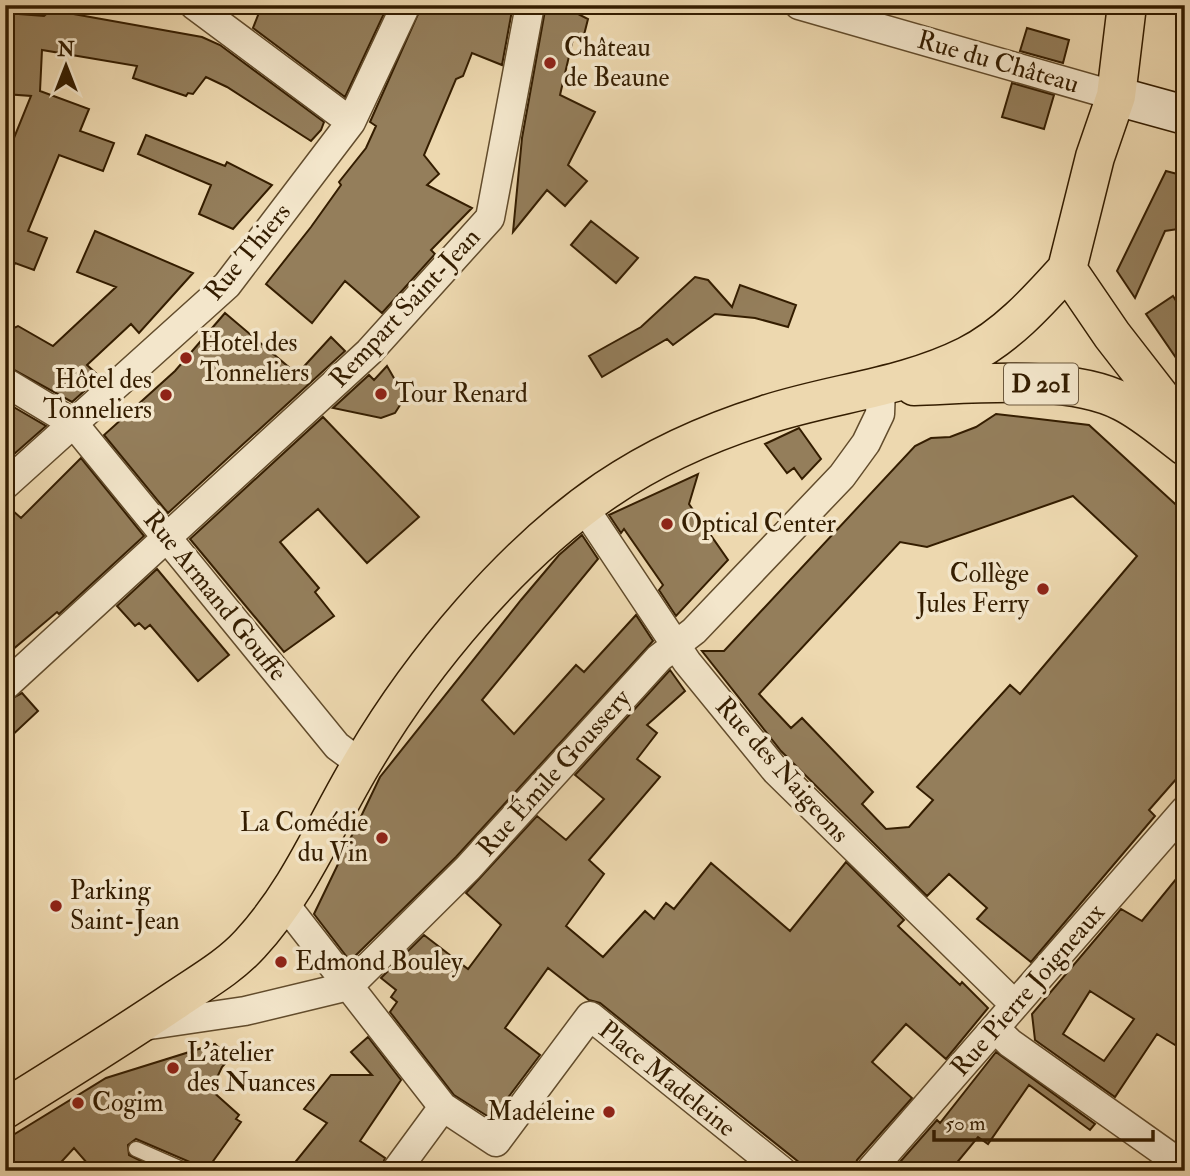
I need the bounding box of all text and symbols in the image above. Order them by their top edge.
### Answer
street label: Rue du Château [913,24,1083,100]
north arrow [32,32,102,102]
place label: Château de Beaune [564,32,670,94]
text: N [56,38,75,62]
marker: Château de Beaune [542,55,558,71]
street label: Rue Thiers [198,197,298,307]
street label: Rempart Saint-Jean [323,222,488,395]
place label: Hotel des Tonneliers [200,327,309,389]
marker: Hotel des Tonneliers [178,350,194,366]
road number: D 20I [1004,363,1078,404]
place label: Hôtel des Tonneliers [43,364,152,426]
place label: Tour Renard [395,378,528,410]
marker: Tour Renard [373,386,389,402]
marker: Hôtel des Tonneliers [158,387,174,403]
street label: Rue Armand Gouffe [136,504,294,688]
place label: Optical Center [681,508,836,541]
marker: Optical Center [659,516,675,532]
place label: Collège Jules Ferry [915,558,1030,620]
marker: Collège Jules Ferry [1035,581,1051,597]
street label: Rue Émile Goussery [469,681,638,863]
street label: Rue des Naigeons [708,691,856,849]
place label: La Comédie du Vin [240,807,368,869]
marker: La Comédie du Vin [374,830,390,846]
place label: Parking Saint-Jean [70,875,180,937]
street label: Rue Pierre Joigneaux [944,897,1112,1083]
marker: Parking Saint-Jean [48,898,64,914]
place label: Edmond Bouley [295,946,463,978]
marker: Edmond Bouley [273,954,289,970]
street label: Place Madeleine [592,1014,742,1144]
place label: L'atelier des Nuances [187,1037,316,1099]
marker: L'atelier des Nuances [165,1060,181,1076]
place label: Cogim [92,1087,163,1119]
marker: Cogim [70,1095,86,1111]
place label: Madeleine [487,1096,595,1128]
scale bar [934,1099,1153,1143]
marker: Madeleine [601,1104,617,1120]
text: 50 m [945,1110,986,1137]

